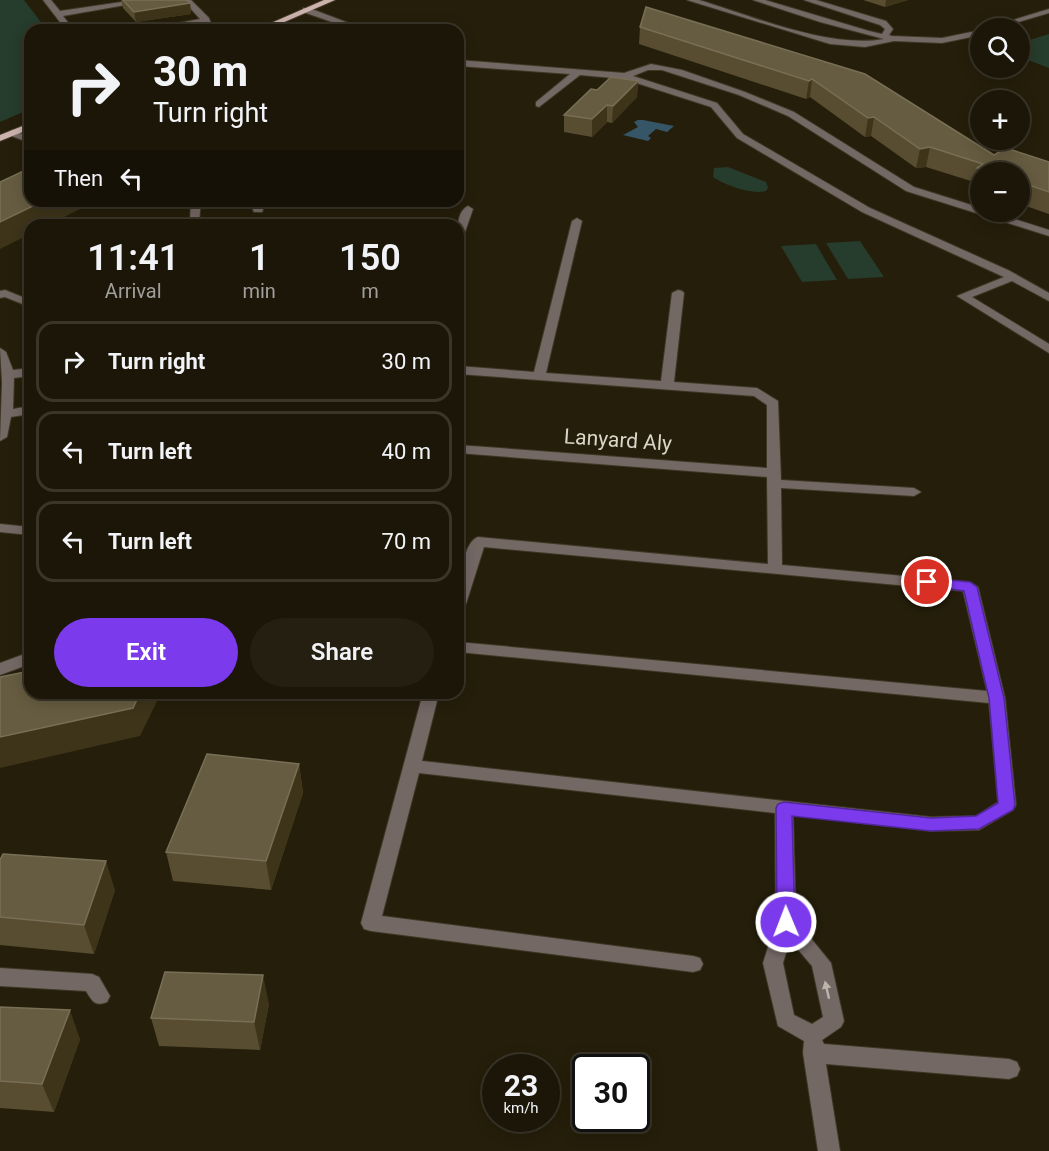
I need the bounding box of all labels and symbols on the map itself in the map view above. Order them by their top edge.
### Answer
street label: Lanyard Aly [563,424,673,456]
pin [901,556,952,607]
position arrow [754,890,818,954]
one-way arrow [822,981,832,999]
speed limit sign: 30 [572,1054,650,1132]

